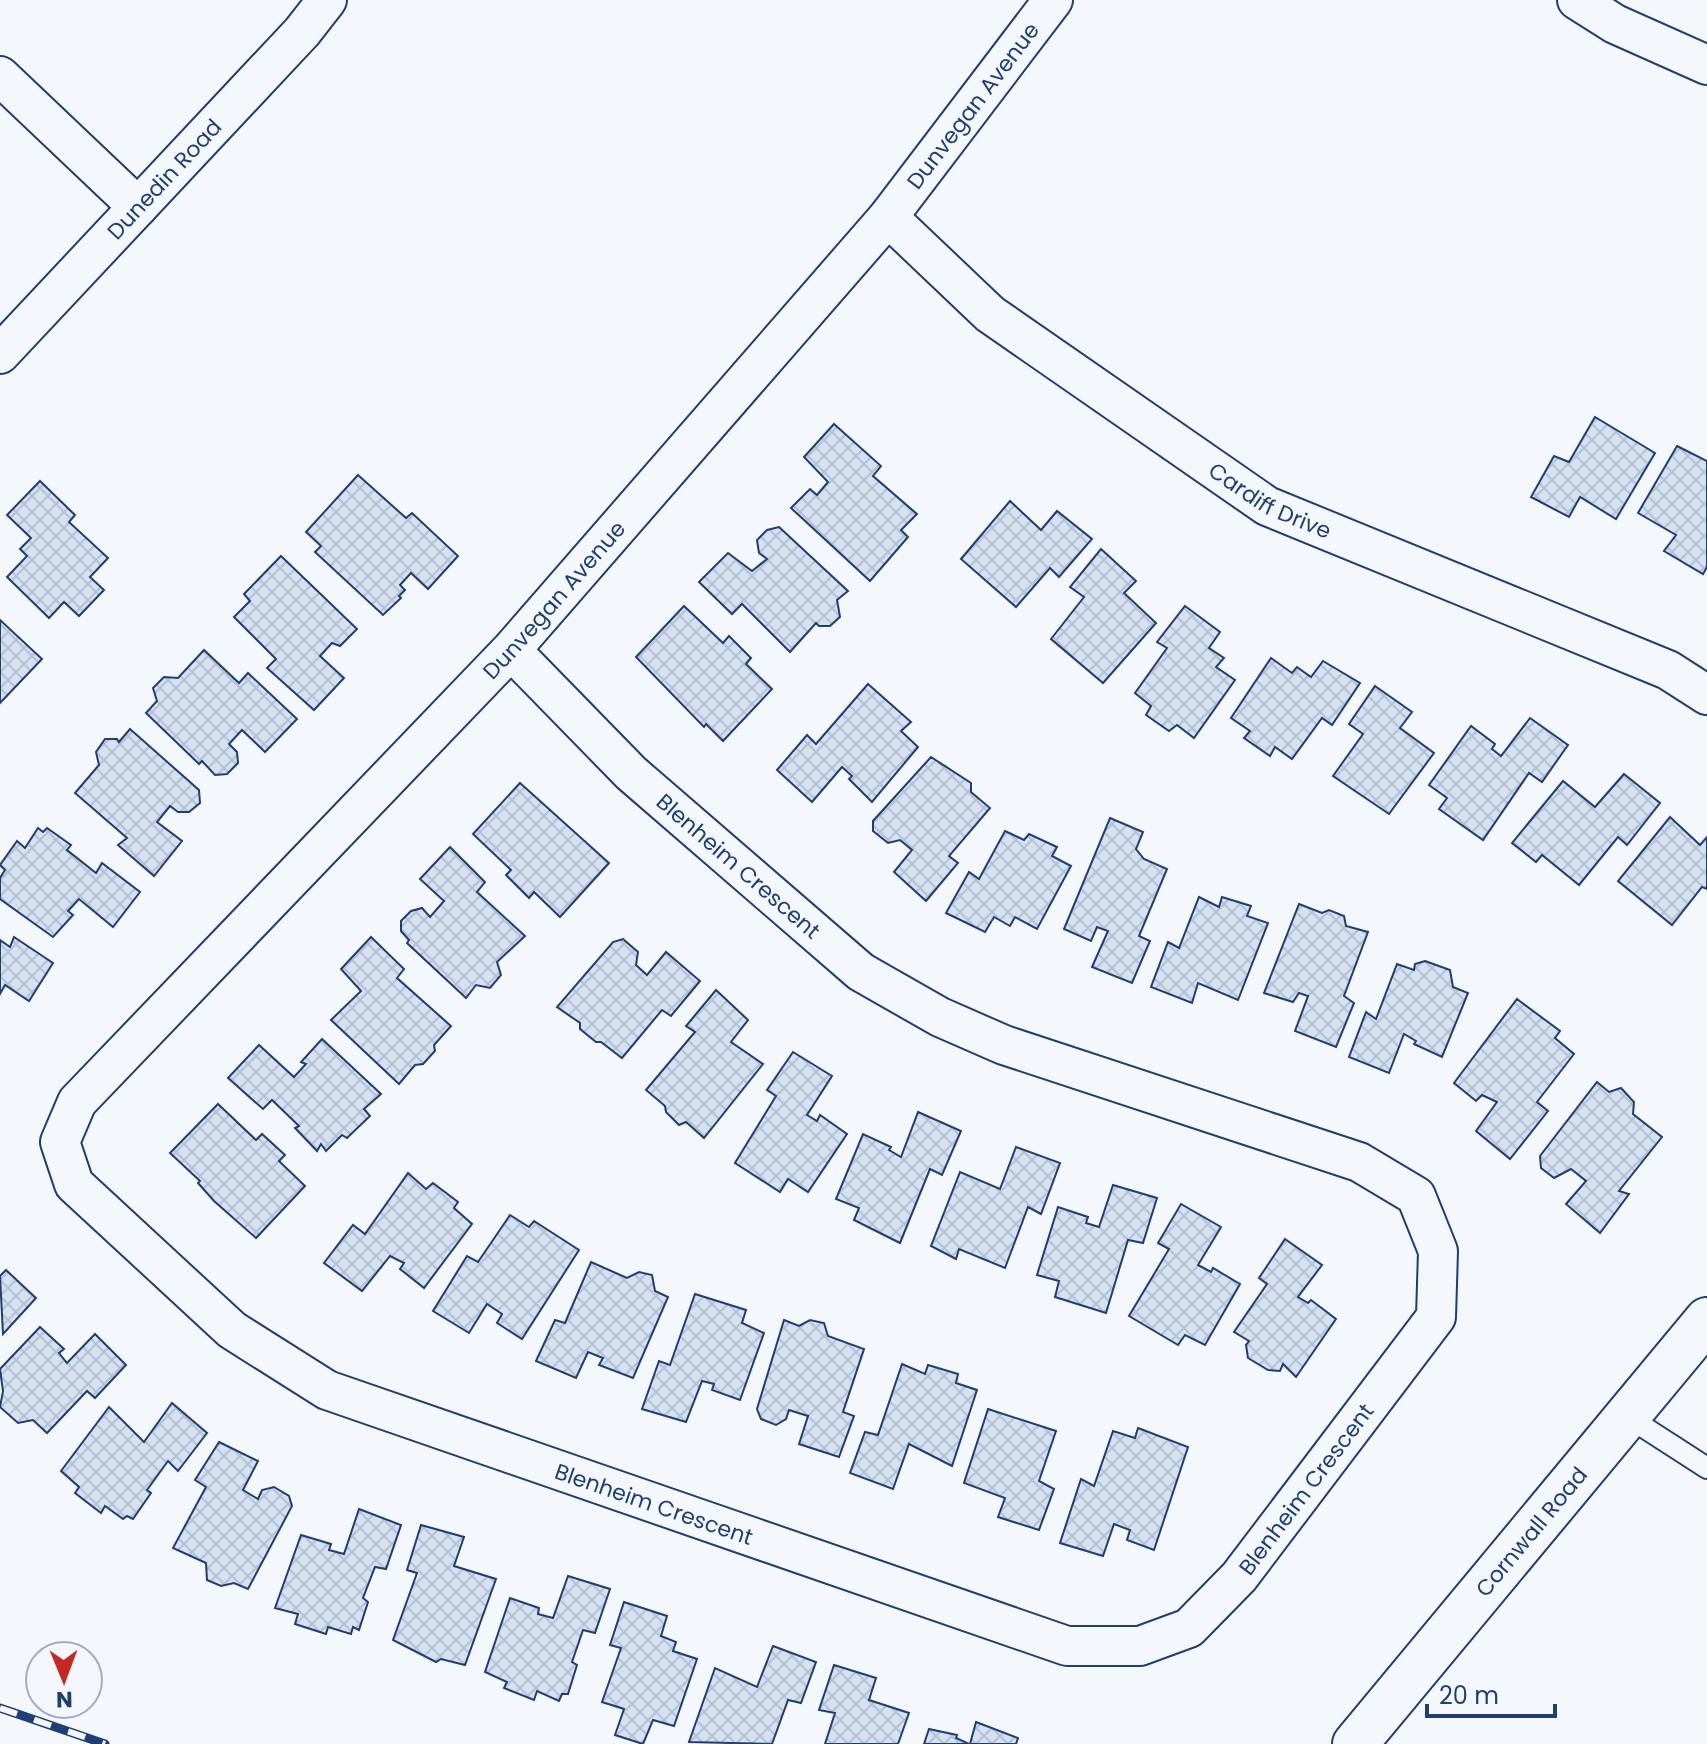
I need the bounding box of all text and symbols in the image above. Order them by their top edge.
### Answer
street label: Dunvegan Avenue [900,16,1047,196]
street label: Dunedin Road [100,112,229,246]
street label: Cardiff Drive [1202,455,1336,547]
street label: Dunvegan Avenue [476,514,633,686]
street label: Blenheim Crescent [649,787,827,946]
street label: Blenheim Crescent [1232,1397,1381,1582]
street label: Blenheim Crescent [551,1456,757,1553]
street label: Cornwall Road [1469,1460,1595,1604]
north arrow [24,1640,104,1720]
scale bar [1427,1668,1555,1718]
text: 20 m [1439,1679,1499,1712]
text: N [56,1684,73,1715]

